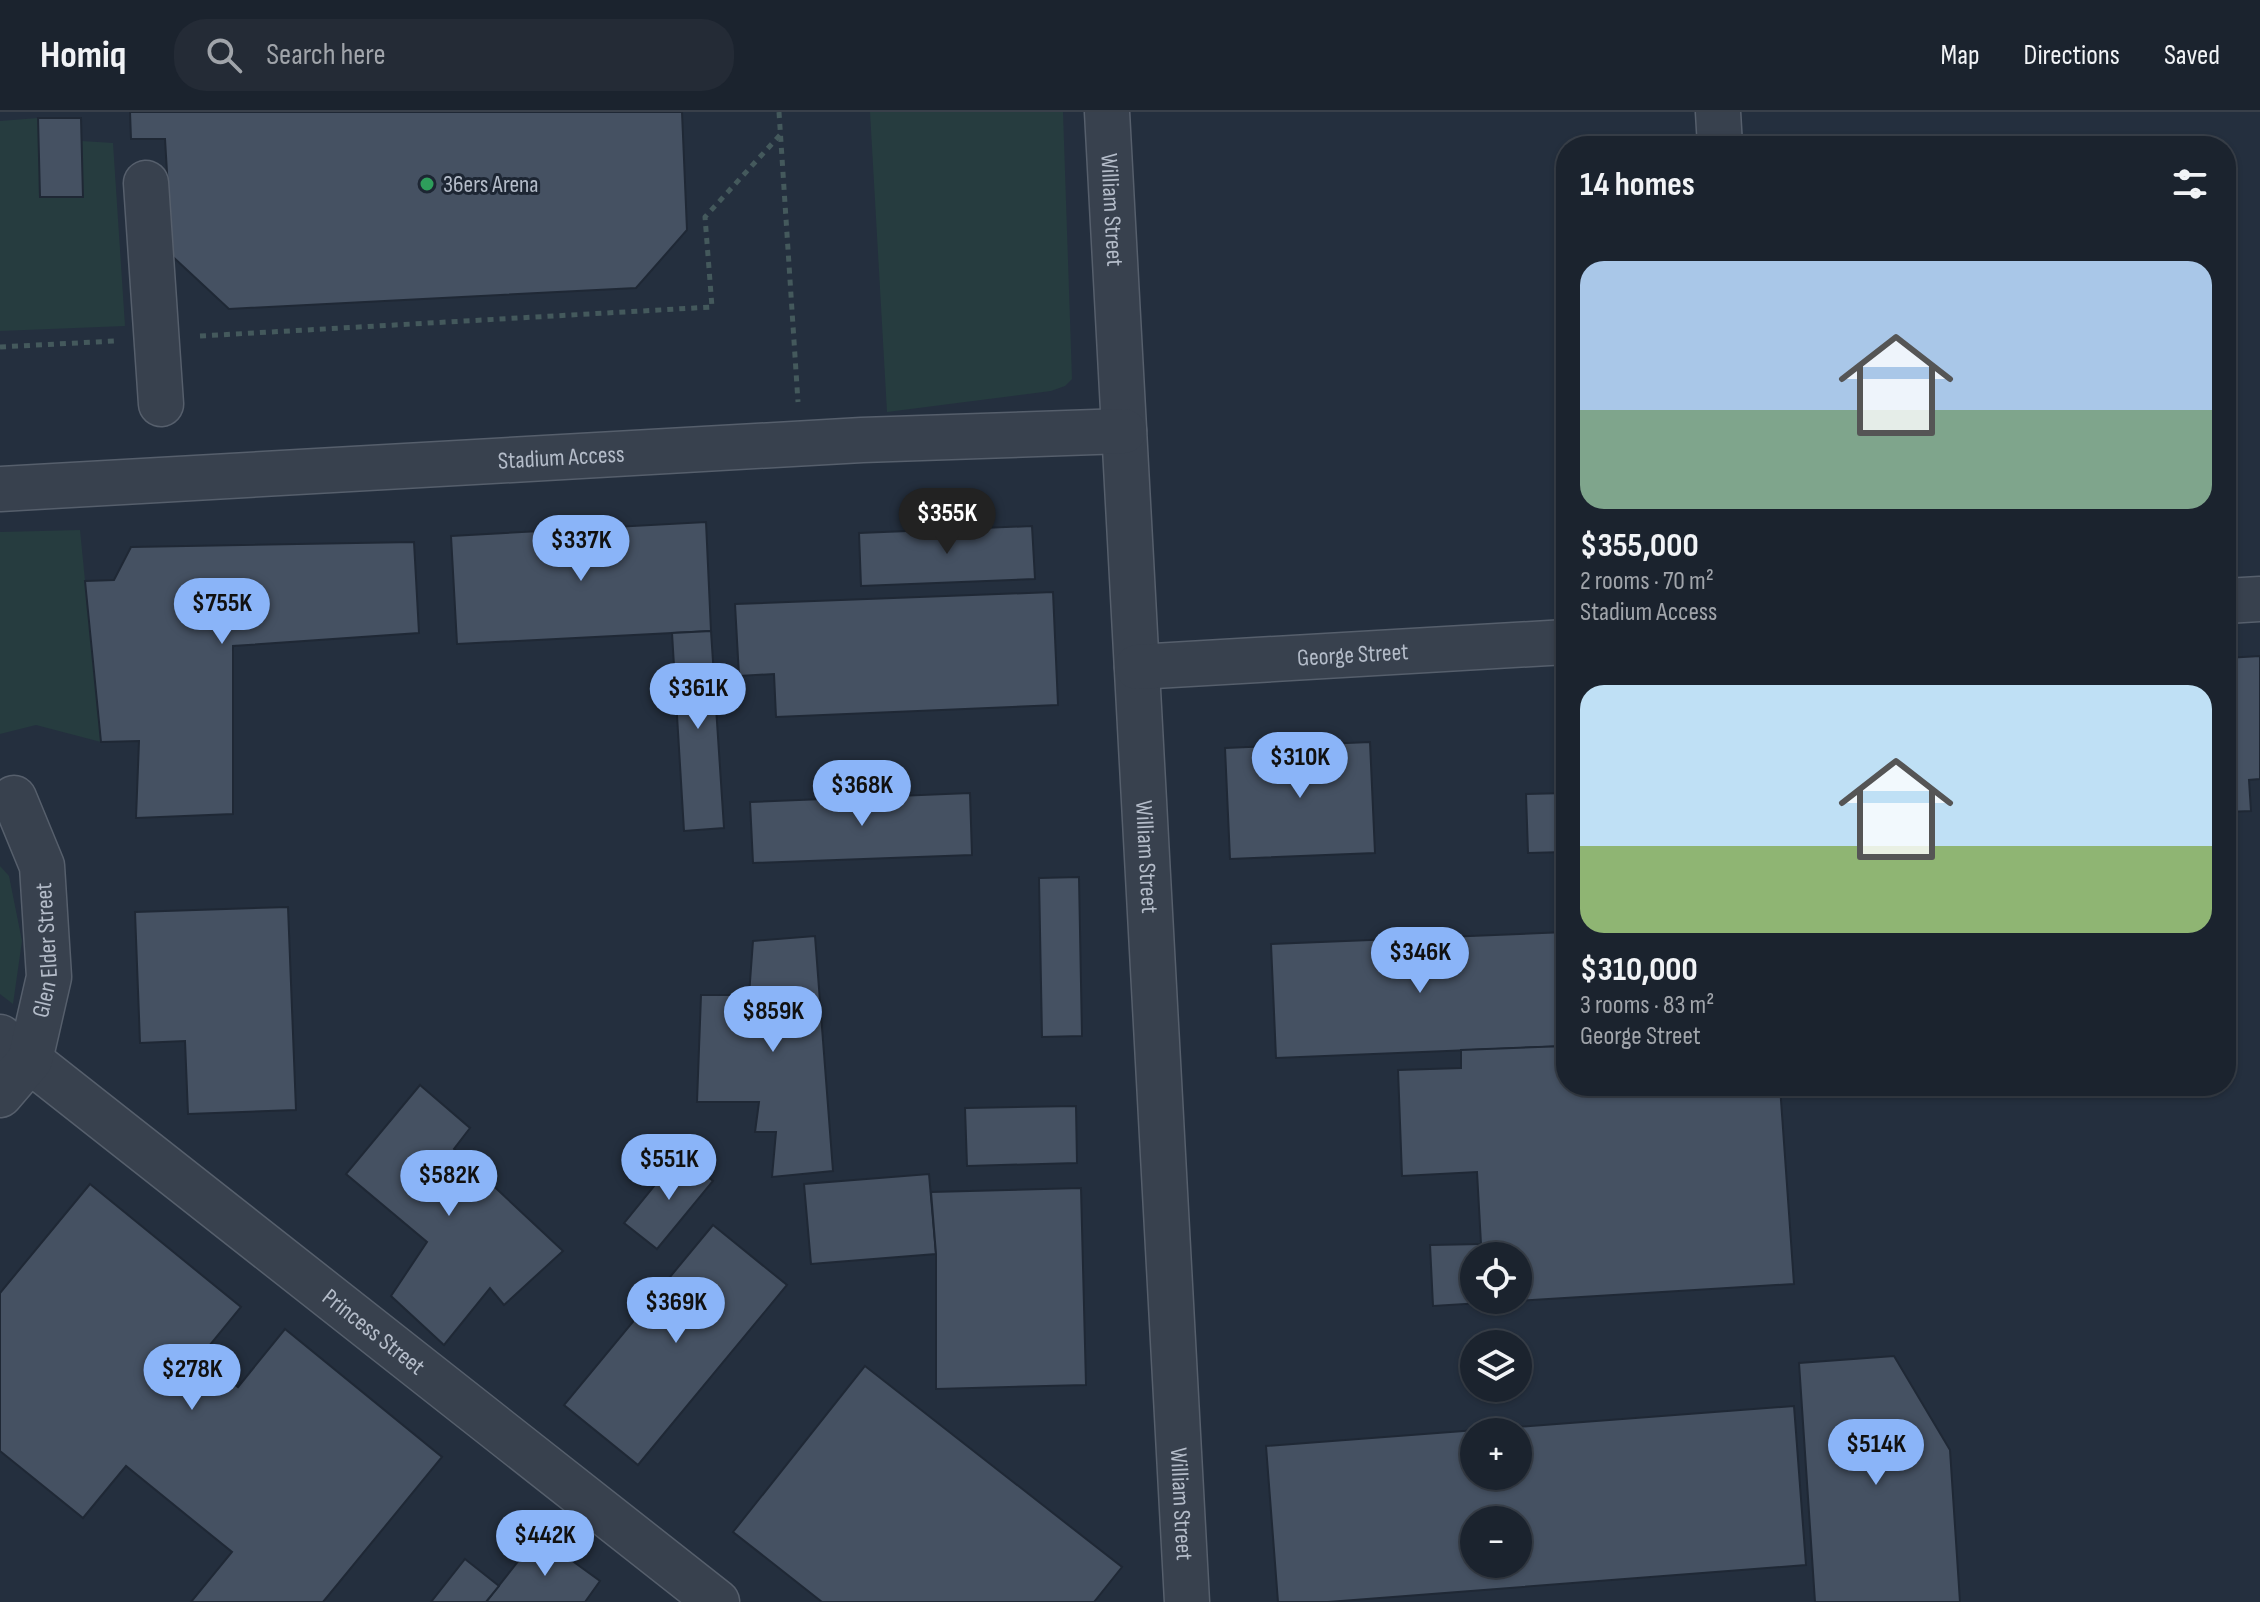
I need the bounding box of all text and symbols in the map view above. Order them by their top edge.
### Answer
search box [174,19,734,91]
text: Homiq [40,33,126,78]
icon: search [202,33,246,77]
text: Search here [266,37,386,73]
text: Map [1941,39,1980,72]
text: Directions [2024,39,2120,72]
text: Saved [2164,39,2220,72]
street label: William Street [1095,153,1130,267]
icon: filters [2168,162,2212,206]
text: 14 homes [1580,164,1695,205]
place label: 36ers Arena [443,170,539,199]
marker: 36ers Arena [418,175,436,193]
icon: home [1824,313,1968,457]
street label: Stadium Access [497,439,625,475]
pin: $355K [891,488,1003,556]
text: $355K [917,498,977,529]
pin: $337K [525,515,637,583]
text: $337K [551,525,612,556]
text: $355,000 [1580,525,1699,566]
text: 2 rooms · 70 m² [1580,566,1714,597]
pin: $755K [166,578,278,646]
text: $755K [192,588,252,619]
text: Stadium Access [1580,597,1717,628]
street label: George Street [1296,637,1409,672]
pin: $361K [642,663,754,731]
text: $361K [668,673,728,704]
pin: $310K [1244,732,1356,800]
icon: home [1824,737,1968,881]
text: $310K [1270,742,1330,773]
pin: $368K [806,760,918,828]
text: $368K [831,770,893,801]
street label: William Street [1129,800,1165,914]
street label: Glen Elder Street [26,882,64,1020]
pin: $346K [1364,927,1476,995]
text: $346K [1389,937,1451,968]
text: $310,000 [1580,949,1698,990]
pin: $859K [717,986,829,1054]
text: 3 rooms · 83 m² [1580,990,1714,1021]
text: $859K [742,996,804,1027]
text: George Street [1580,1021,1701,1052]
pin: $551K [613,1134,725,1202]
text: $551K [639,1144,699,1175]
pin: $582K [393,1150,505,1218]
text: $582K [418,1160,480,1191]
map controls [1460,1242,1532,1578]
button: locate [1460,1242,1532,1314]
pin: $369K [620,1277,732,1345]
street label: Princess Street [317,1282,431,1381]
text: $369K [645,1287,707,1318]
button: layers [1460,1330,1532,1402]
pin: $278K [136,1344,248,1412]
text: $278K [162,1354,222,1385]
button: + [1460,1418,1532,1490]
pin: $514K [1820,1419,1932,1487]
text: $514K [1846,1429,1906,1460]
street label: William Street [1164,1447,1199,1561]
button: − [1460,1506,1532,1578]
pin: $442K [489,1510,601,1578]
text: $442K [514,1520,576,1551]

